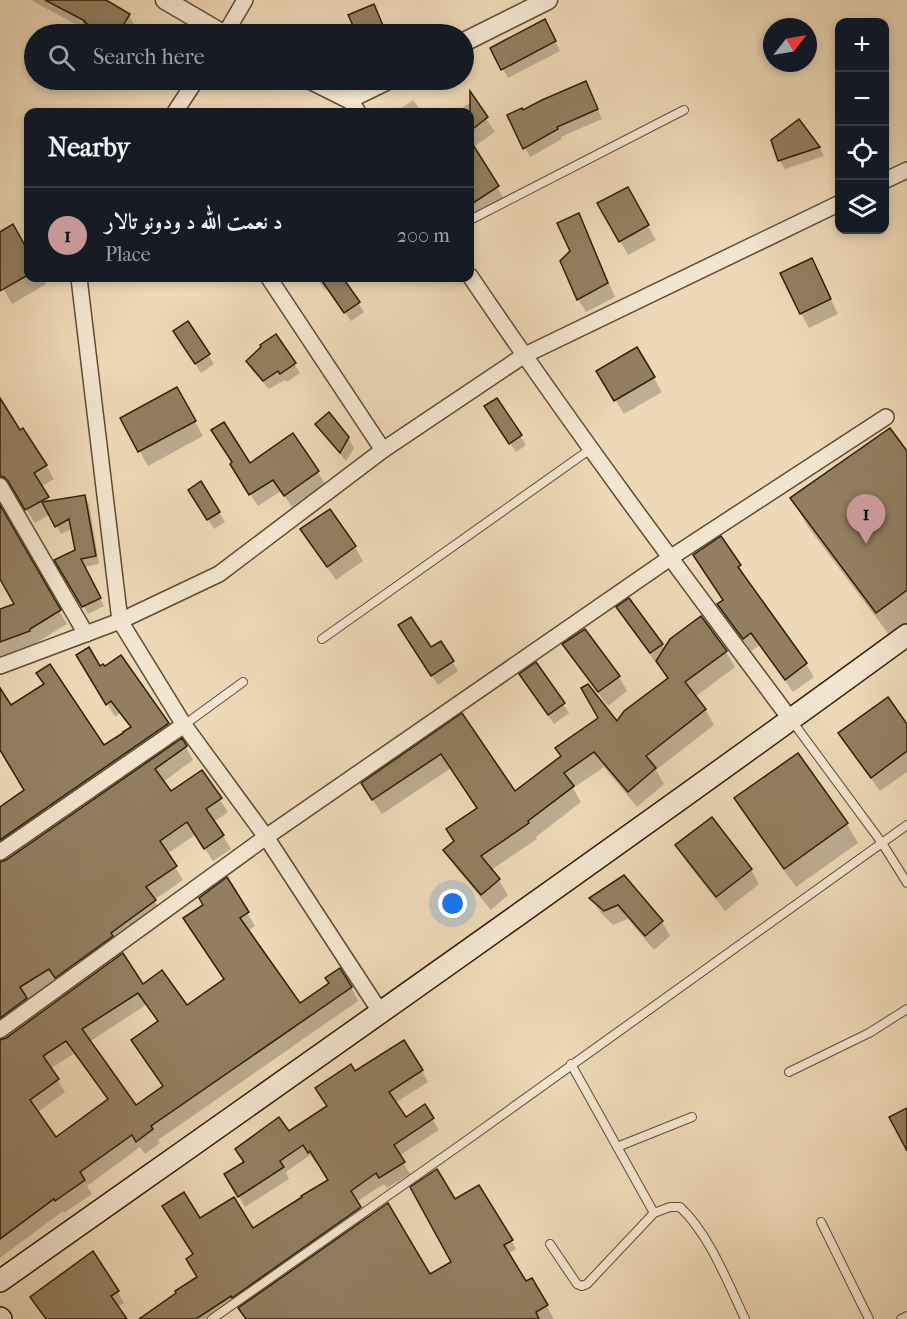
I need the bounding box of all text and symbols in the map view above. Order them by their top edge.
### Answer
north arrow [763,18,817,72]
map controls [835,18,889,234]
button: + [835,18,889,72]
search box [24,24,474,90]
icon: search [45,41,78,74]
text: Search here [93,44,205,70]
button: − [835,72,889,126]
button: locate [835,126,889,180]
text: Nearby [48,132,130,163]
button: layers [835,180,889,234]
text: د نعمت الله د ودونو تالار [105,209,283,235]
text: 1 [64,224,71,247]
text: 200 m [397,224,450,247]
text: Place [105,243,151,266]
pin: 1 [846,494,886,544]
your location [438,889,467,918]

